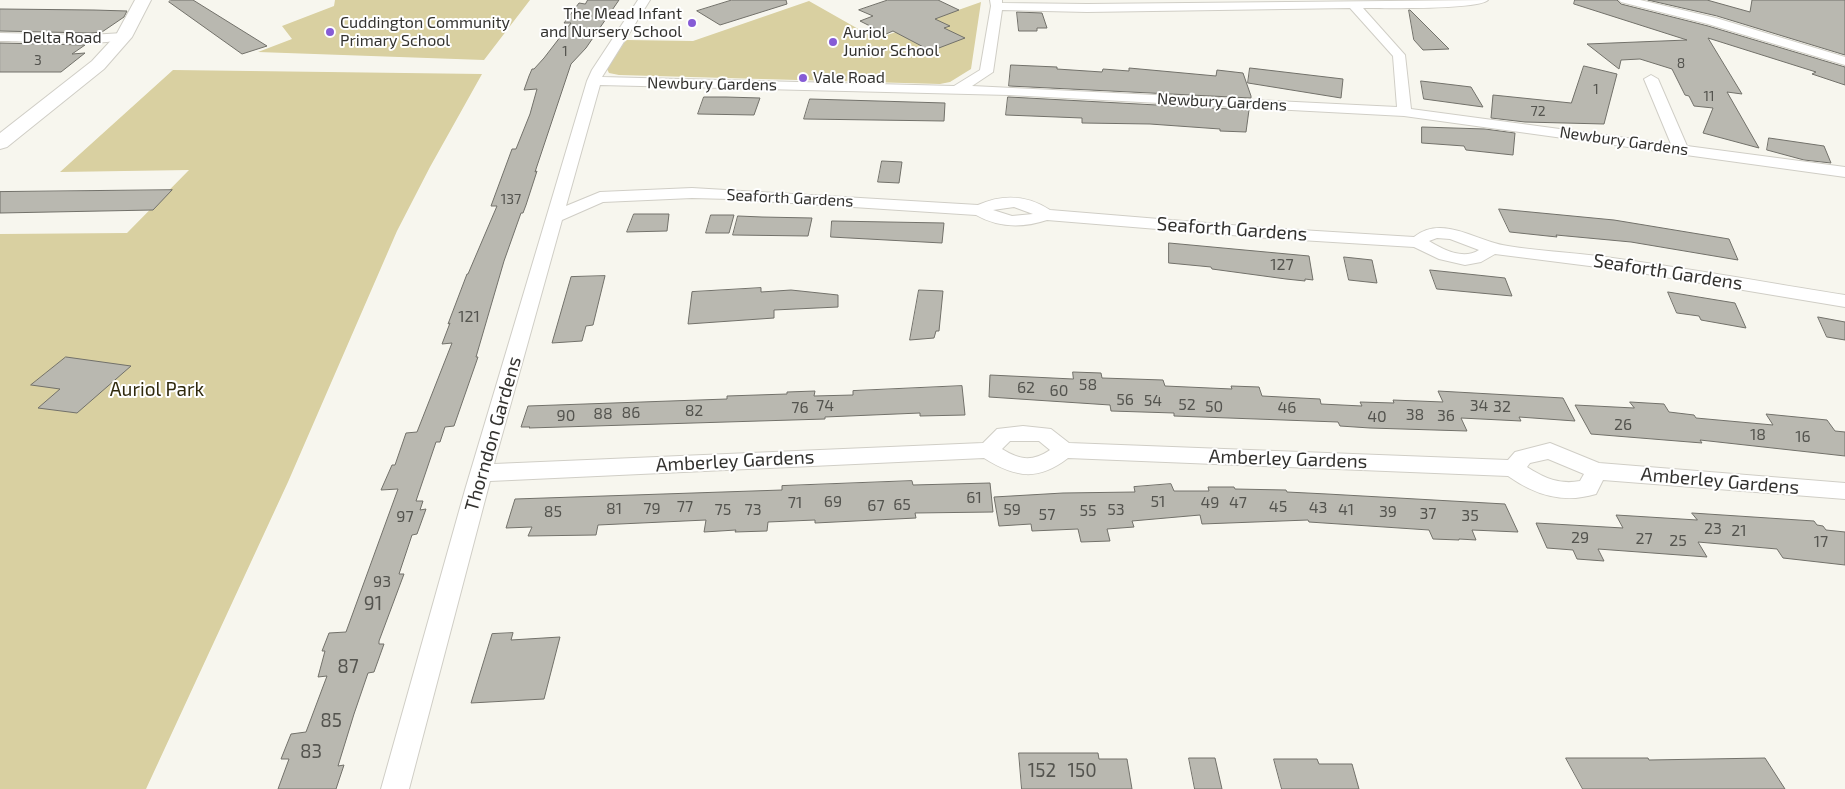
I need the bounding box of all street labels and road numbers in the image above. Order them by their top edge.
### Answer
street label: Delta Road [22,28,102,48]
street label: Newbury Gardens [647,73,777,95]
street label: Newbury Gardens [1157,89,1287,115]
street label: Newbury Gardens [1558,122,1690,160]
street label: Seaforth Gardens [726,185,854,211]
street label: Seaforth Gardens [1156,212,1308,246]
street label: Seaforth Gardens [1592,249,1744,295]
street label: Thorndon Gardens [460,354,526,514]
street label: Amberley Gardens [655,445,815,477]
street label: Amberley Gardens [1208,445,1368,473]
street label: Amberley Gardens [1640,463,1800,499]

